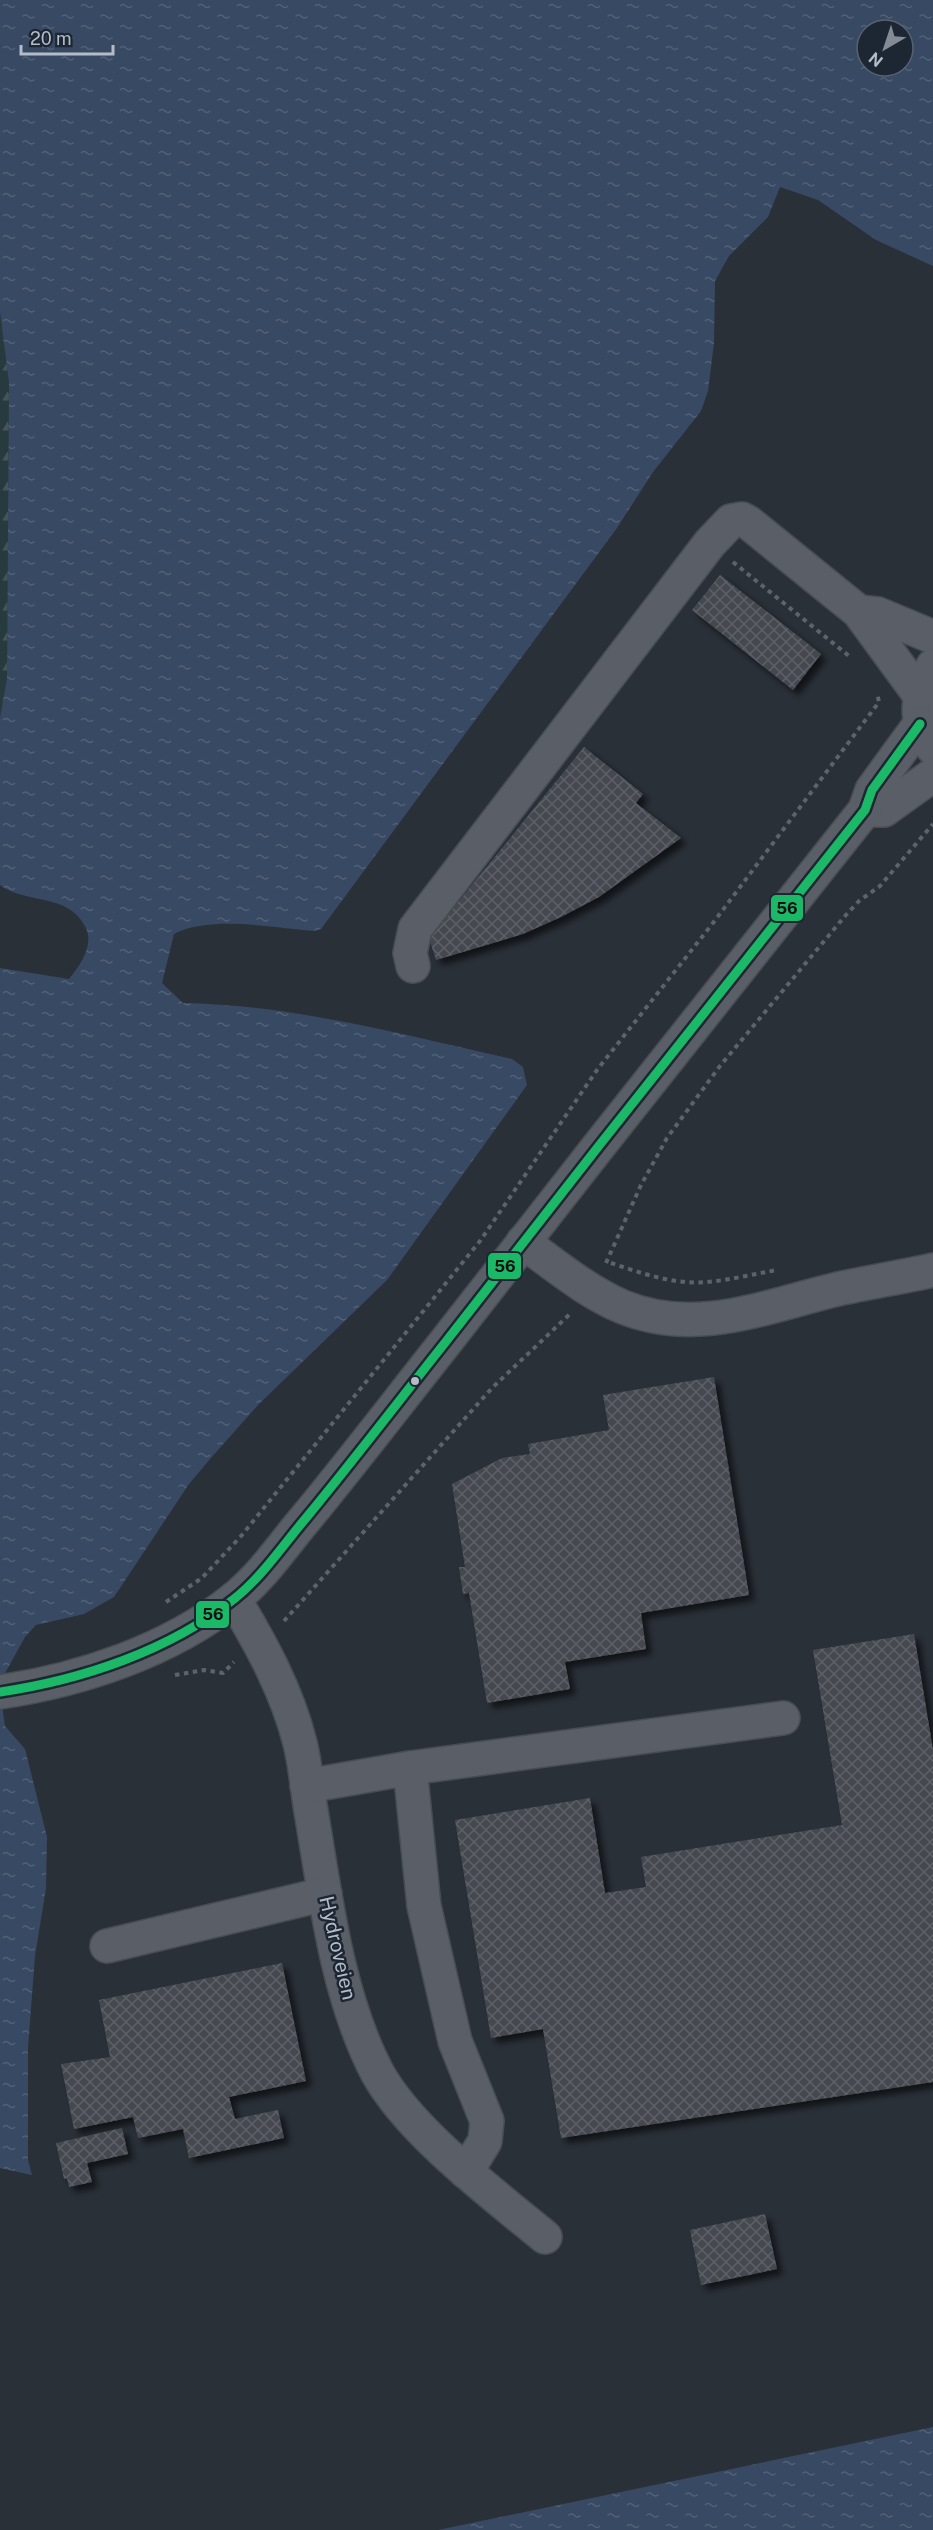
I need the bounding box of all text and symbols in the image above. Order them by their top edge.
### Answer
scale bar [21,18,112,56]
north arrow [855,18,915,78]
text: 20 m [30,28,72,49]
text: N [865,48,887,71]
line badge: 56 [770,894,804,922]
text: 56 [776,899,798,918]
line badge: 56 [487,1252,522,1280]
text: 56 [494,1257,516,1276]
unlabelled marker [409,1375,421,1387]
line badge: 56 [195,1600,230,1629]
text: 56 [202,1605,224,1624]
street label: Hydroveien [314,1894,362,2002]

